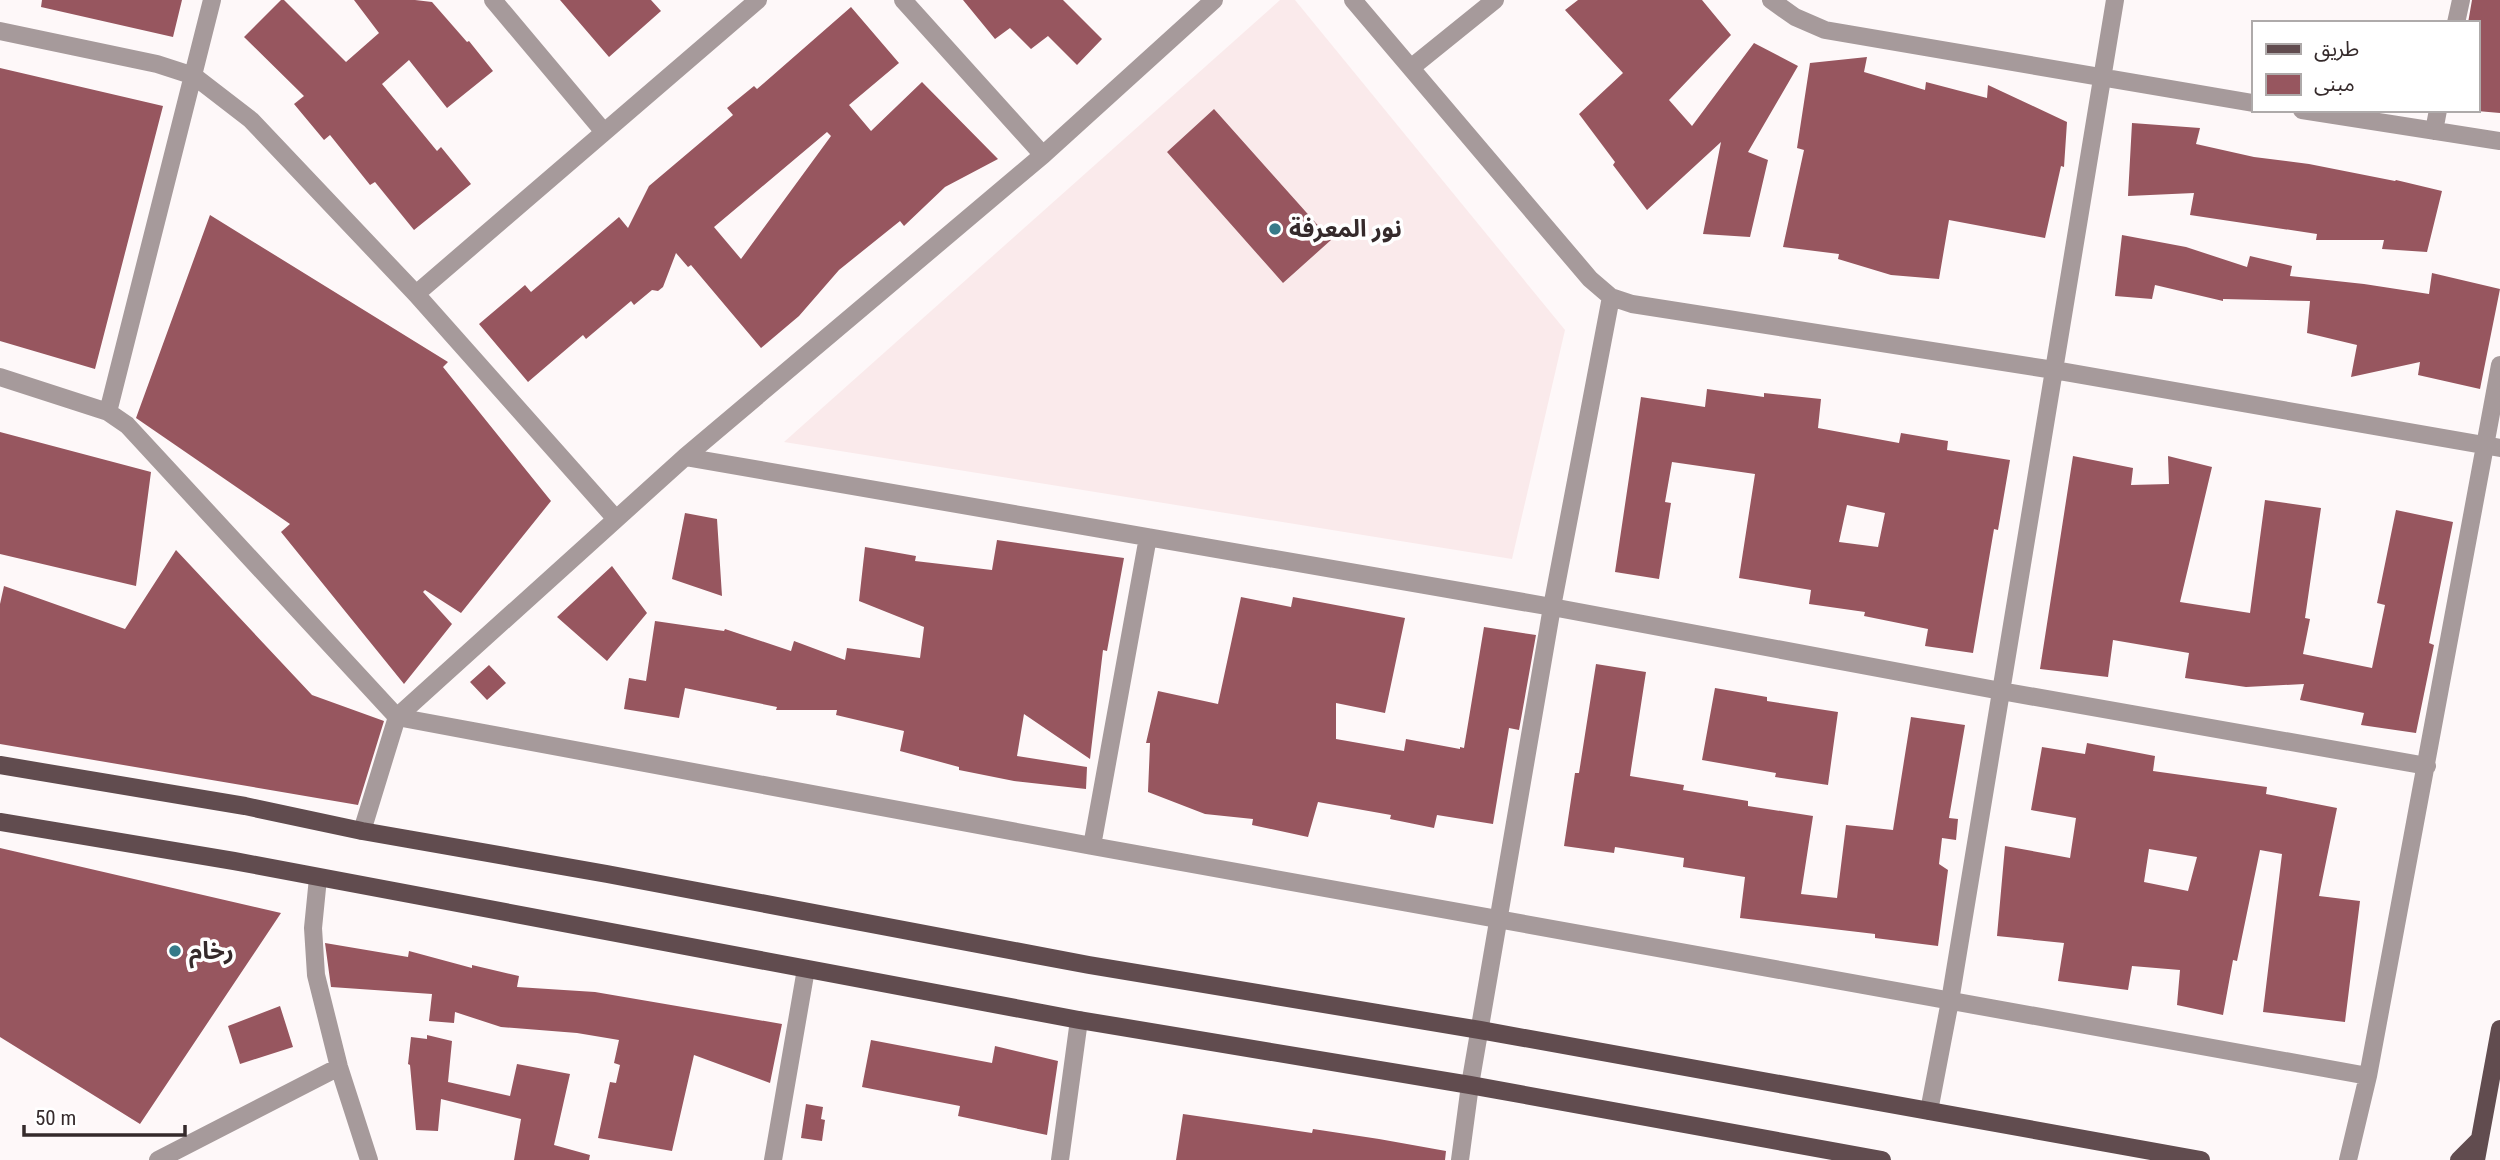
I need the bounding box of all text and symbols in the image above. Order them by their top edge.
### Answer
legend [2252,21,2479,112]
text: طريق [2314,37,2359,62]
text: مبنى [2314,72,2355,96]
place label: نور المعرفة [1289,215,1402,243]
marker: نور المعرفة [1267,221,1283,237]
place label: رخام [189,937,234,969]
marker: رخام [167,943,183,959]
scale bar [24,1094,186,1138]
text: 50 m [35,1106,76,1130]

